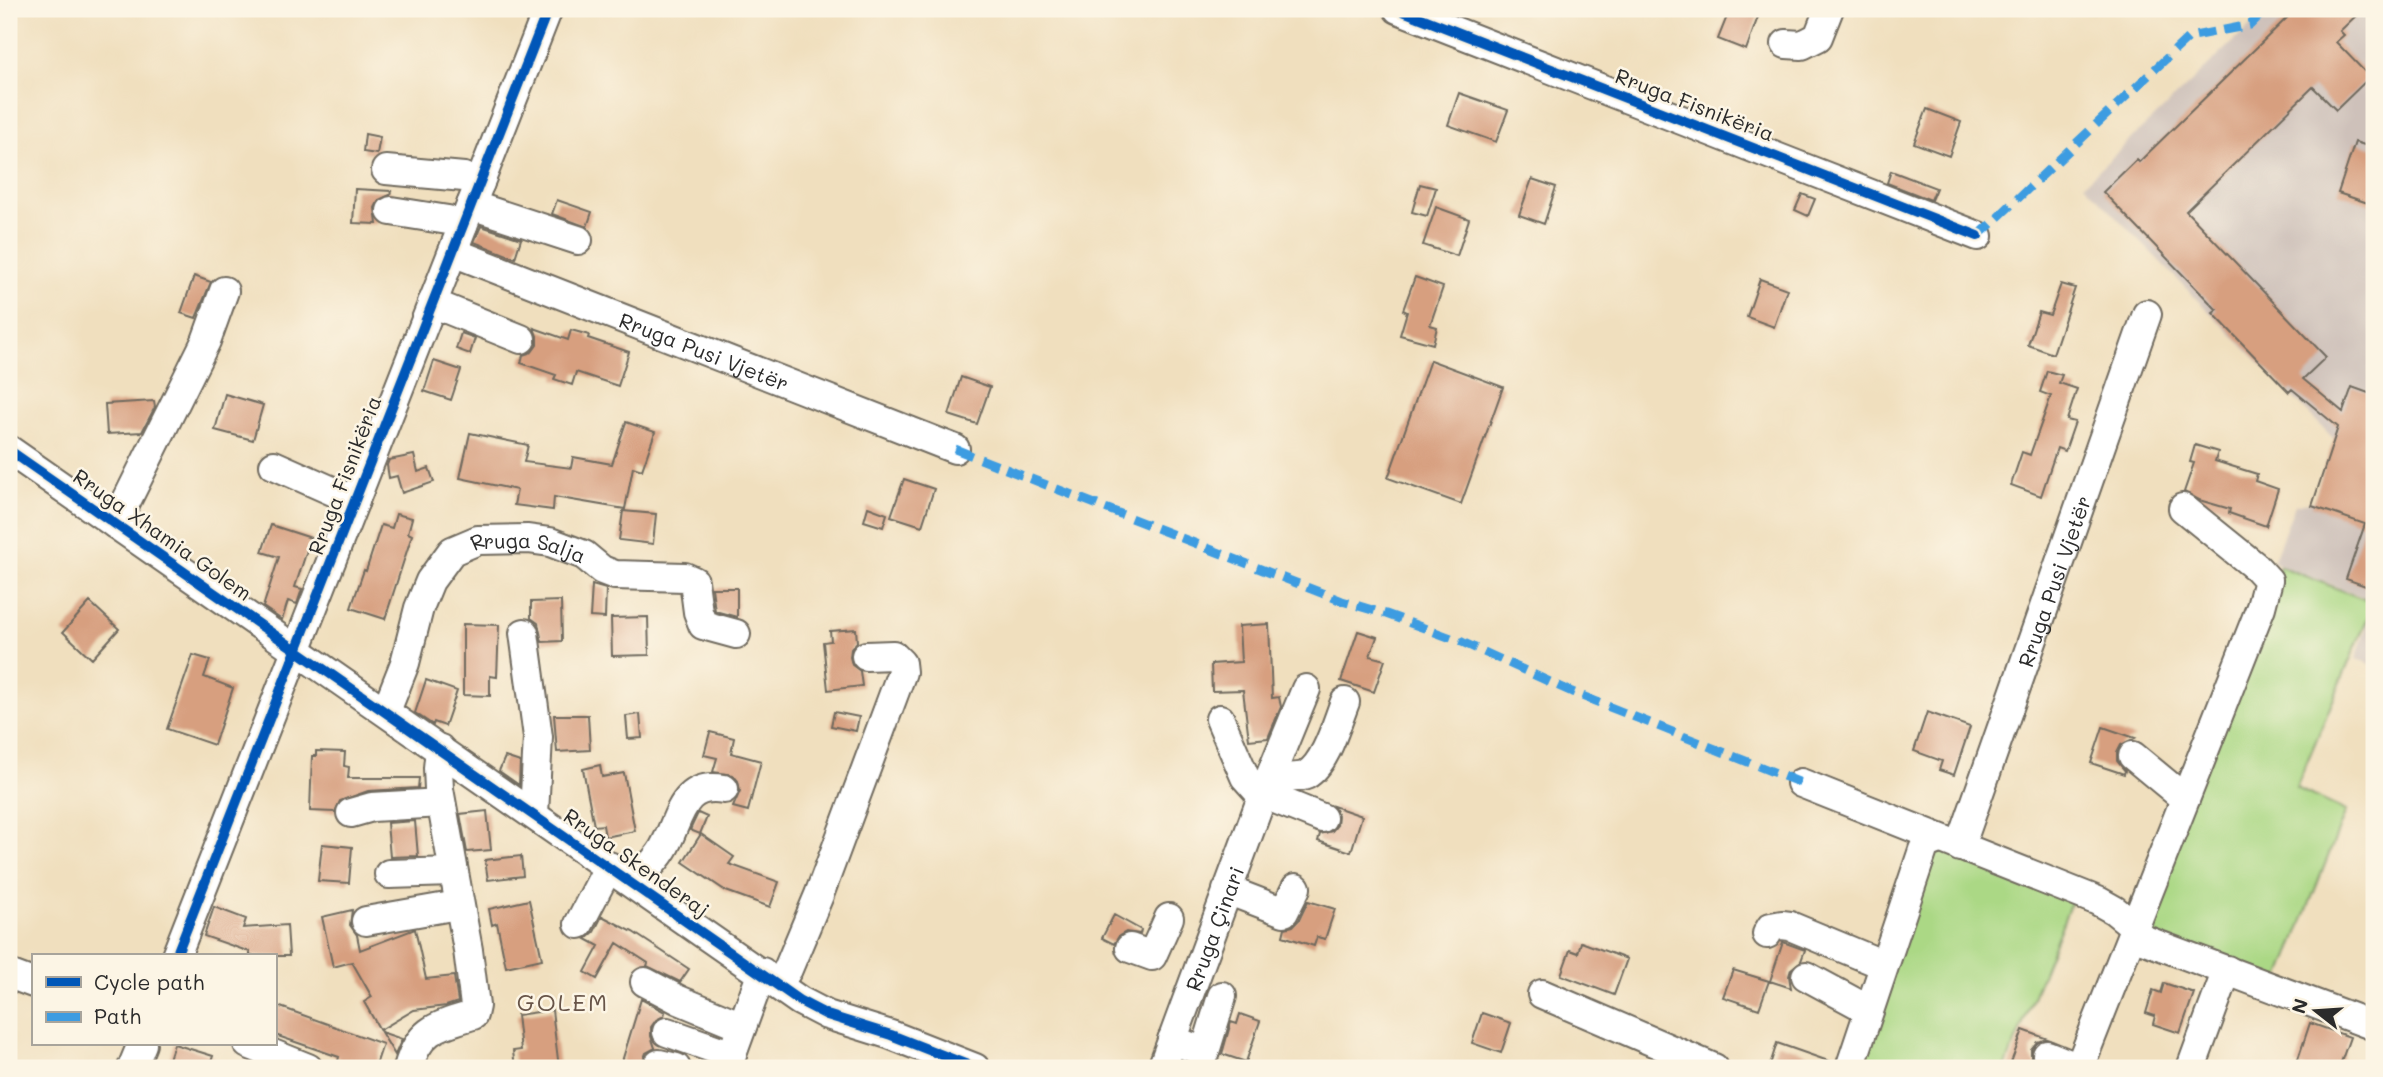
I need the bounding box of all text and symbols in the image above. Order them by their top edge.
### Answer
street label: Rruga Fisnikëria [1612,61,1778,147]
street label: Rruga Pusi Vjetër [616,305,793,396]
street label: Rruga Fisnikëria [301,392,387,558]
street label: Rruga Xhamia Golem [68,462,258,606]
street label: Rruga Pusi Vjetër [2011,492,2096,670]
street label: Rruga Salja [465,525,590,568]
street label: Rruga Skenderaj [559,802,715,922]
street label: Rruga Çinari [1178,862,1249,994]
legend [32,954,276,1046]
text: Cycle path [94,968,204,995]
north arrow [2282,976,2352,1046]
district label: GOLEM [517,986,609,1017]
text: N [2285,995,2313,1016]
text: Path [94,1002,141,1029]

